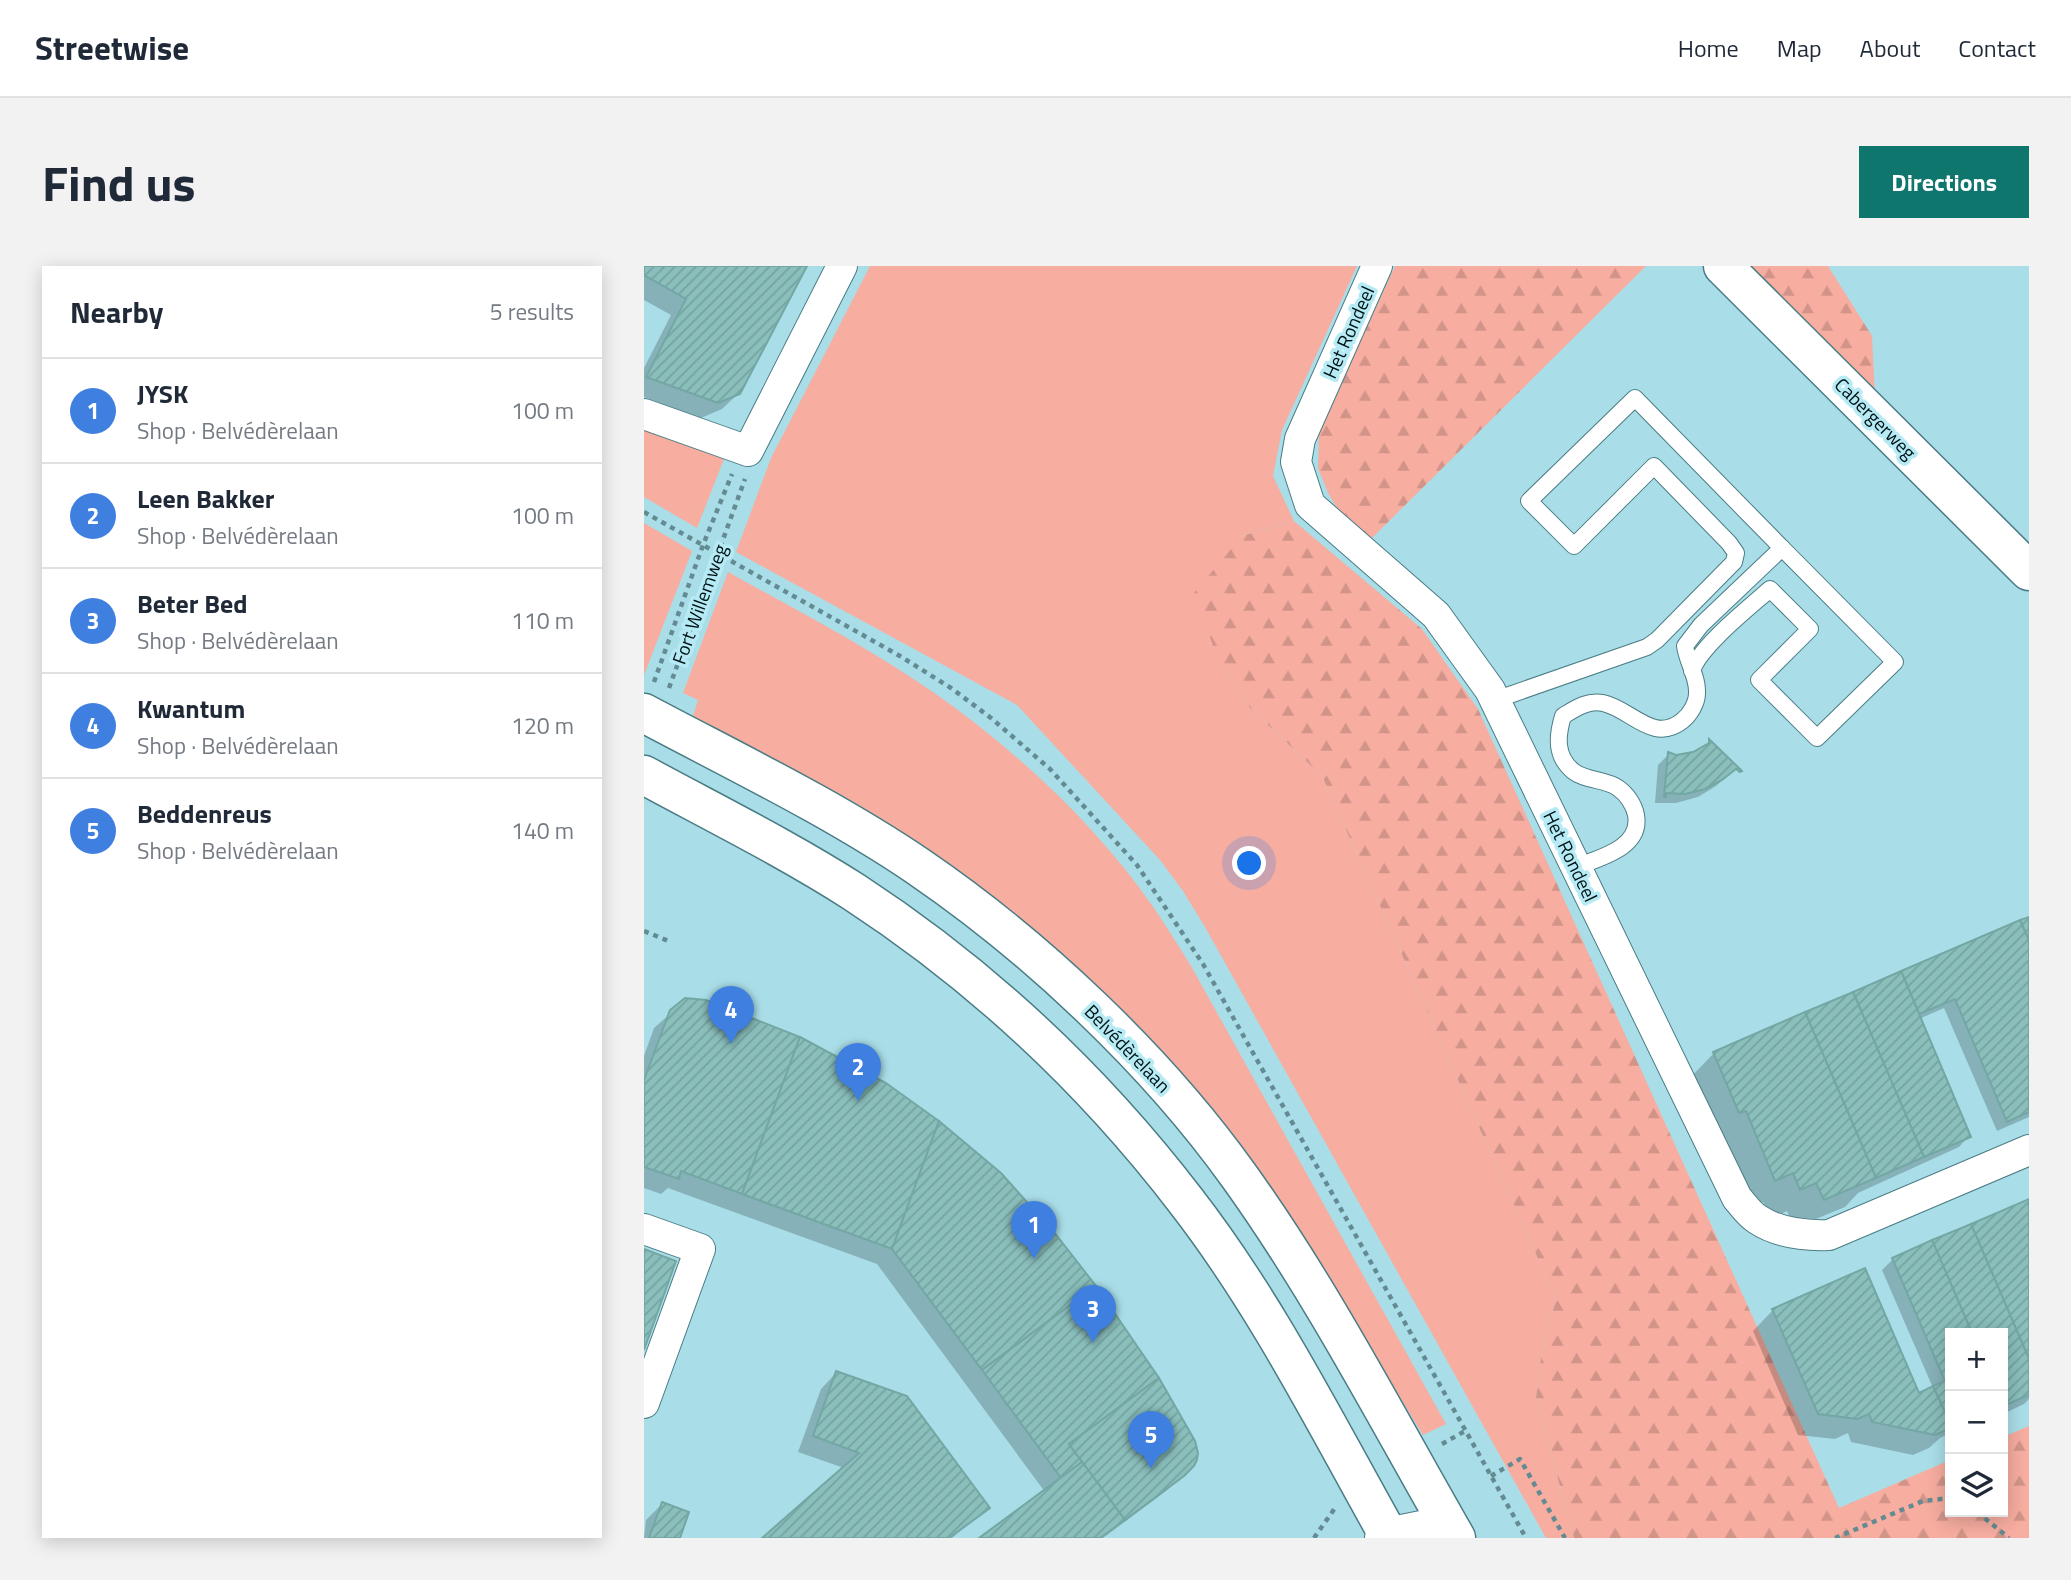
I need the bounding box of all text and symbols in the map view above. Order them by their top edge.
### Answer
text: Streetwise [35,23,189,73]
text: Home [1678,30,1739,66]
text: Map [1777,30,1822,66]
text: About [1860,30,1920,66]
text: Contact [1958,30,2036,66]
text: Find us [42,145,196,220]
button: Directions [1859,146,2029,218]
street label: Het Rondeel [1315,281,1381,383]
text: Nearby [70,289,163,335]
text: 5 results [490,294,574,329]
street label: Cabergerweg [1828,370,1924,466]
text: JYSK [137,374,188,413]
text: 1 [87,393,99,428]
text: 100 m [511,393,574,428]
text: Shop · Belvédèrelaan [137,413,339,448]
text: Leen Bakker [137,479,275,518]
text: 2 [87,498,99,533]
text: 100 m [511,498,574,533]
text: Shop · Belvédèrelaan [137,518,339,553]
street label: Fort Willemweg [664,540,734,668]
text: Beter Bed [137,584,248,623]
text: 3 [87,603,99,638]
text: 110 m [511,603,574,638]
text: Shop · Belvédèrelaan [137,623,339,658]
text: Kwantum [137,689,245,728]
text: 4 [87,708,99,743]
text: 120 m [511,708,574,743]
text: Shop · Belvédèrelaan [137,728,339,763]
text: Beddenreus [137,794,272,833]
street label: Het Rondeel [1536,805,1606,907]
text: 5 [87,813,99,848]
text: 140 m [511,813,574,848]
text: Shop · Belvédèrelaan [137,833,339,868]
your location [1232,846,1266,880]
pin: 4 [708,986,754,1044]
street label: Belvédèrelaan [1078,997,1178,1099]
pin: 2 [835,1043,881,1101]
pin: 1 [1011,1201,1057,1259]
pin: 3 [1070,1285,1116,1343]
map controls [1945,1328,2008,1517]
button: + [1945,1328,2008,1391]
button: − [1945,1391,2008,1454]
pin: 5 [1128,1411,1174,1469]
button: layers [1945,1454,2008,1517]

